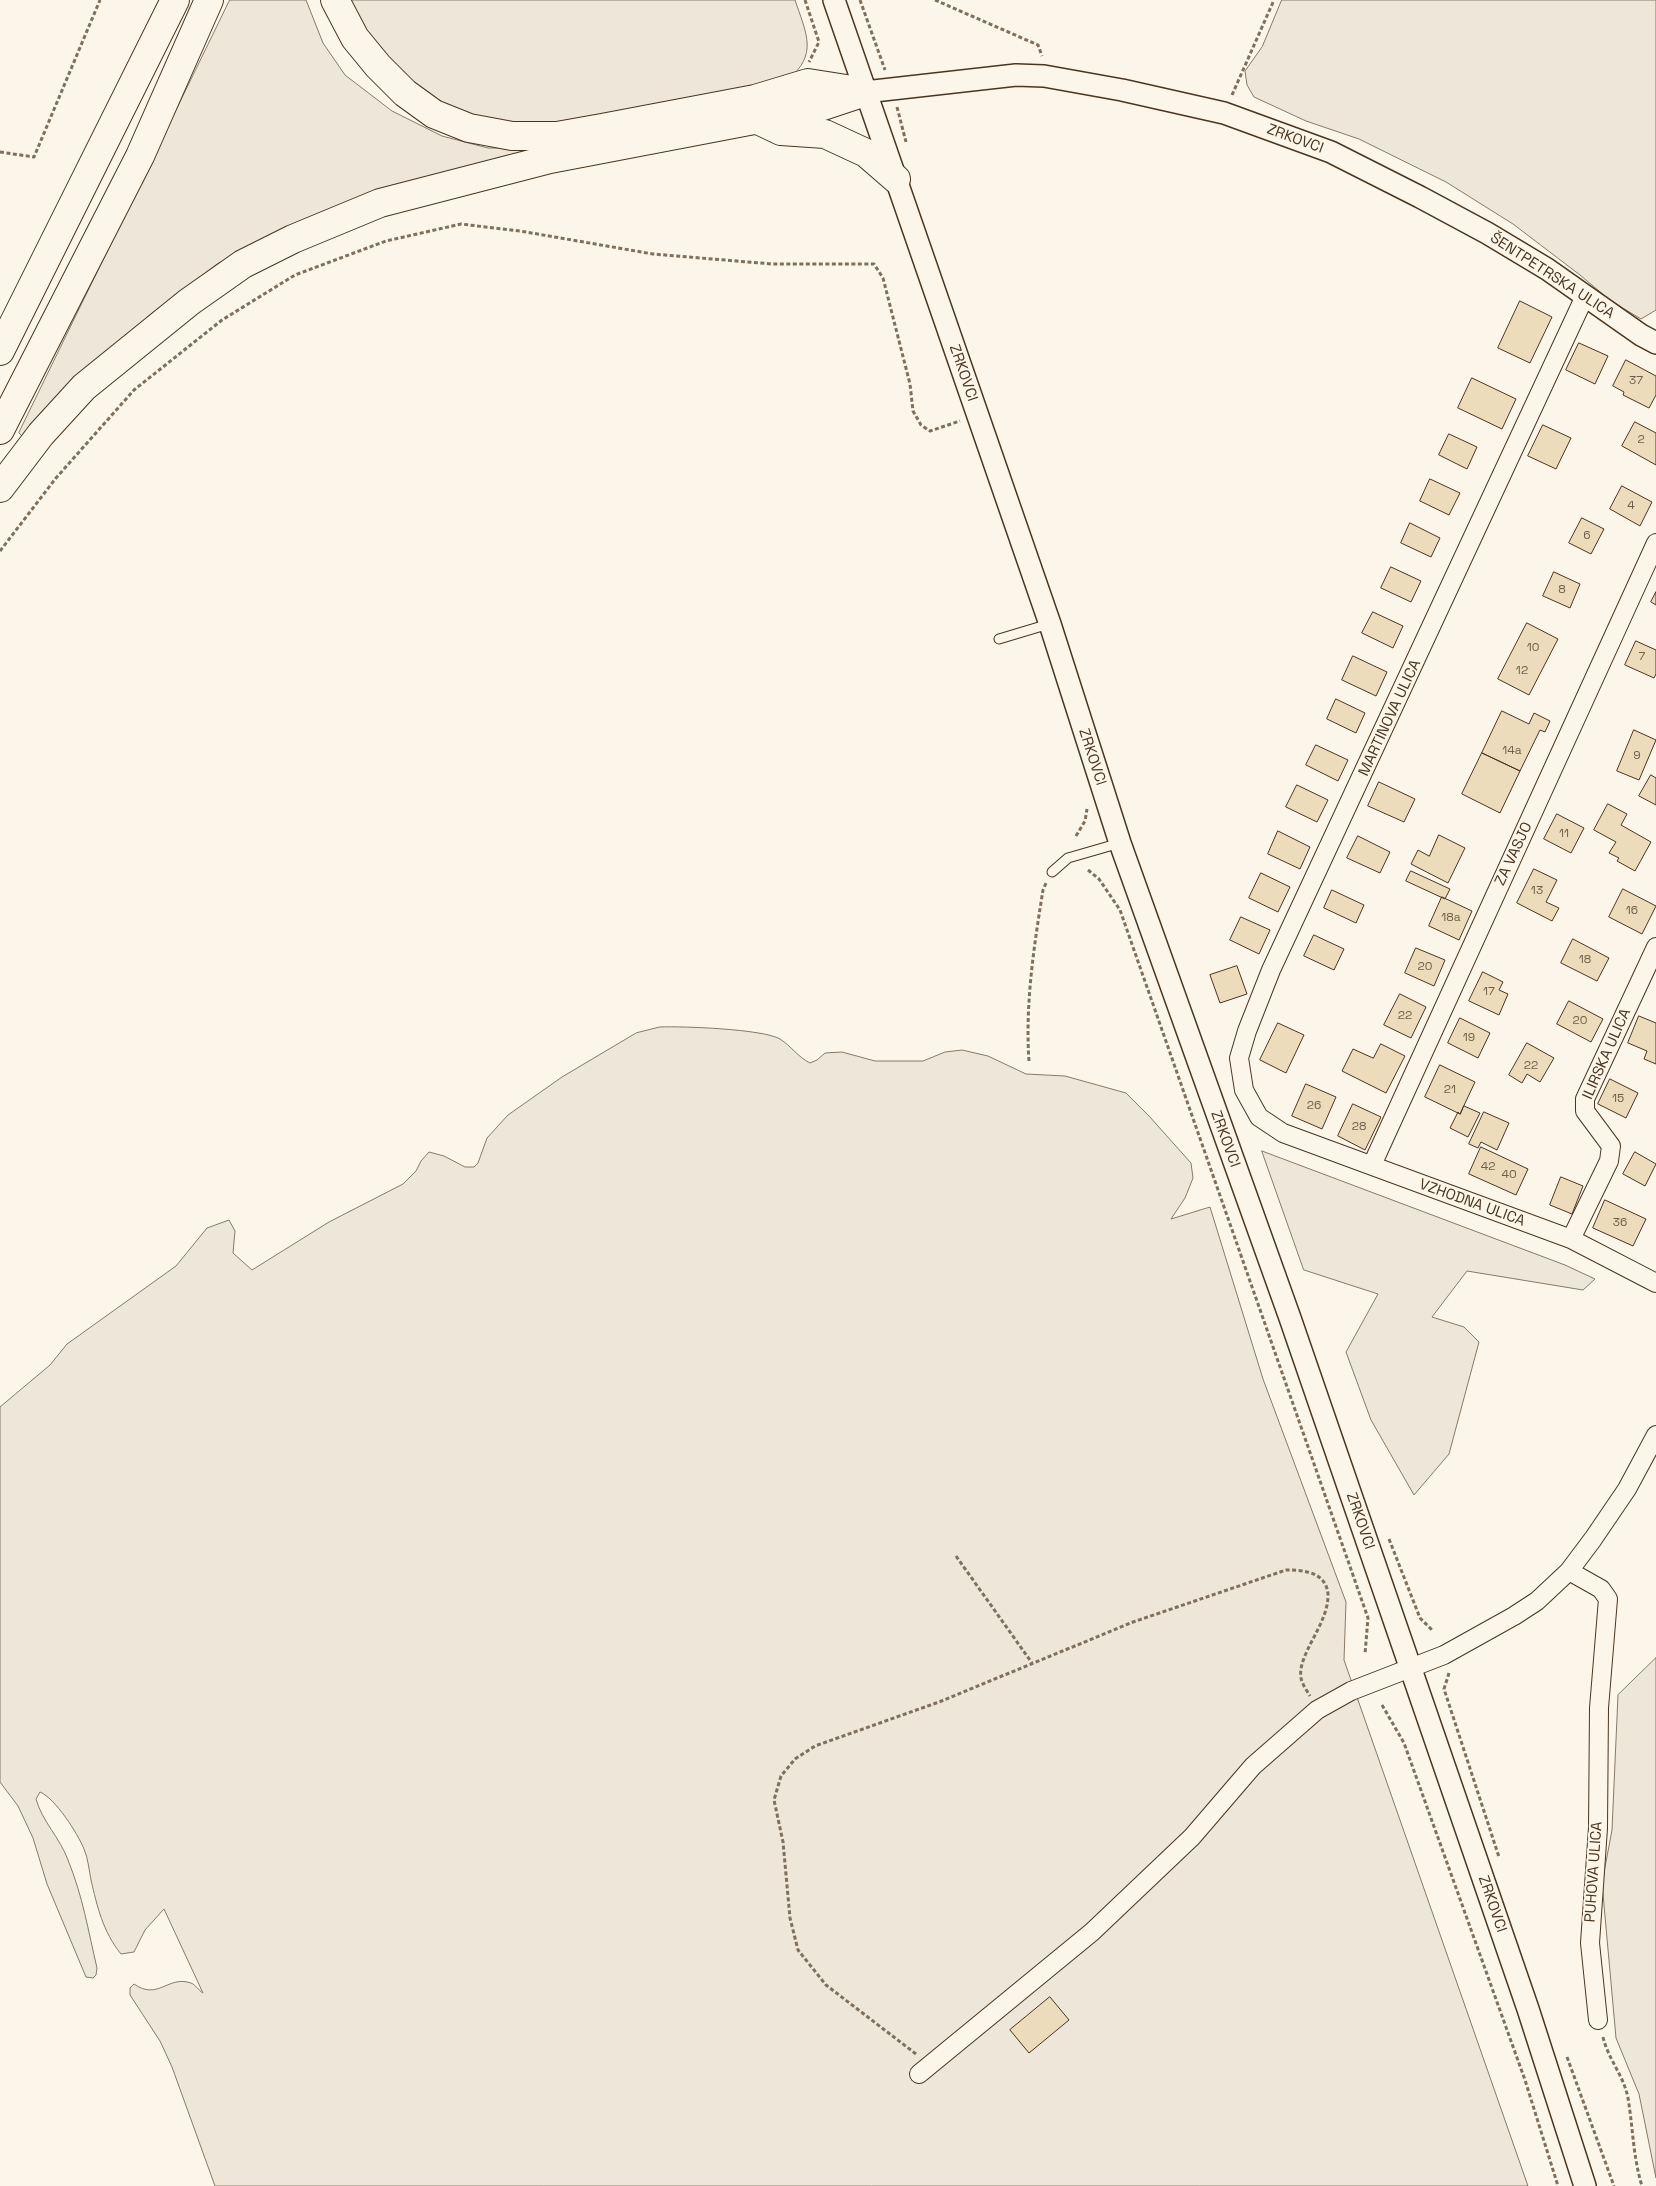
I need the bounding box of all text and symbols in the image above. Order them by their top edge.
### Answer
street label: ZRKOVCI [1264,120,1326,158]
street label: ŠENTPETRSKA ULICA [1486,229,1618,323]
street label: ZRKOVCI [945,342,981,404]
house number: 37 [1629,374,1643,388]
house number: 2 [1637,433,1645,447]
house number: 4 [1627,499,1635,513]
house number: 6 [1583,529,1591,543]
house number: 8 [1558,583,1566,597]
house number: 10 [1527,641,1539,655]
house number: 7 [1639,650,1645,664]
street label: MARTINOVA ULICA [1355,657,1425,779]
house number: 12 [1516,664,1528,678]
street label: ZRKOVCI [1074,726,1110,788]
house number: 14a [1502,744,1522,758]
house number: 9 [1633,749,1641,763]
street label: ZA VASJO [1492,819,1536,889]
house number: 11 [1559,827,1569,841]
house number: 13 [1531,884,1543,898]
house number: 16 [1626,904,1638,918]
house number: 18a [1441,911,1461,925]
house number: 18 [1579,953,1591,967]
house number: 20 [1418,960,1432,974]
house number: 17 [1483,985,1495,999]
street label: ILIRSKA ULICA [1579,1006,1635,1102]
house number: 22 [1398,1009,1412,1023]
house number: 20 [1573,1014,1587,1028]
house number: 19 [1463,1031,1475,1045]
house number: 22 [1524,1059,1538,1073]
house number: 21 [1444,1083,1456,1097]
house number: 15 [1612,1092,1624,1106]
house number: 26 [1307,1099,1321,1113]
street label: ZRKOVCI [1206,1108,1244,1170]
house number: 28 [1352,1120,1366,1134]
house number: 42 [1481,1160,1495,1174]
house number: 40 [1501,1168,1517,1182]
street label: VZHODNA ULICA [1417,1175,1527,1231]
house number: 36 [1613,1216,1627,1230]
street label: ZRKOVCI [1342,1490,1378,1552]
street label: PUHOVA ULICA [1581,1821,1607,1923]
street label: ZRKOVCI [1474,1873,1510,1935]

